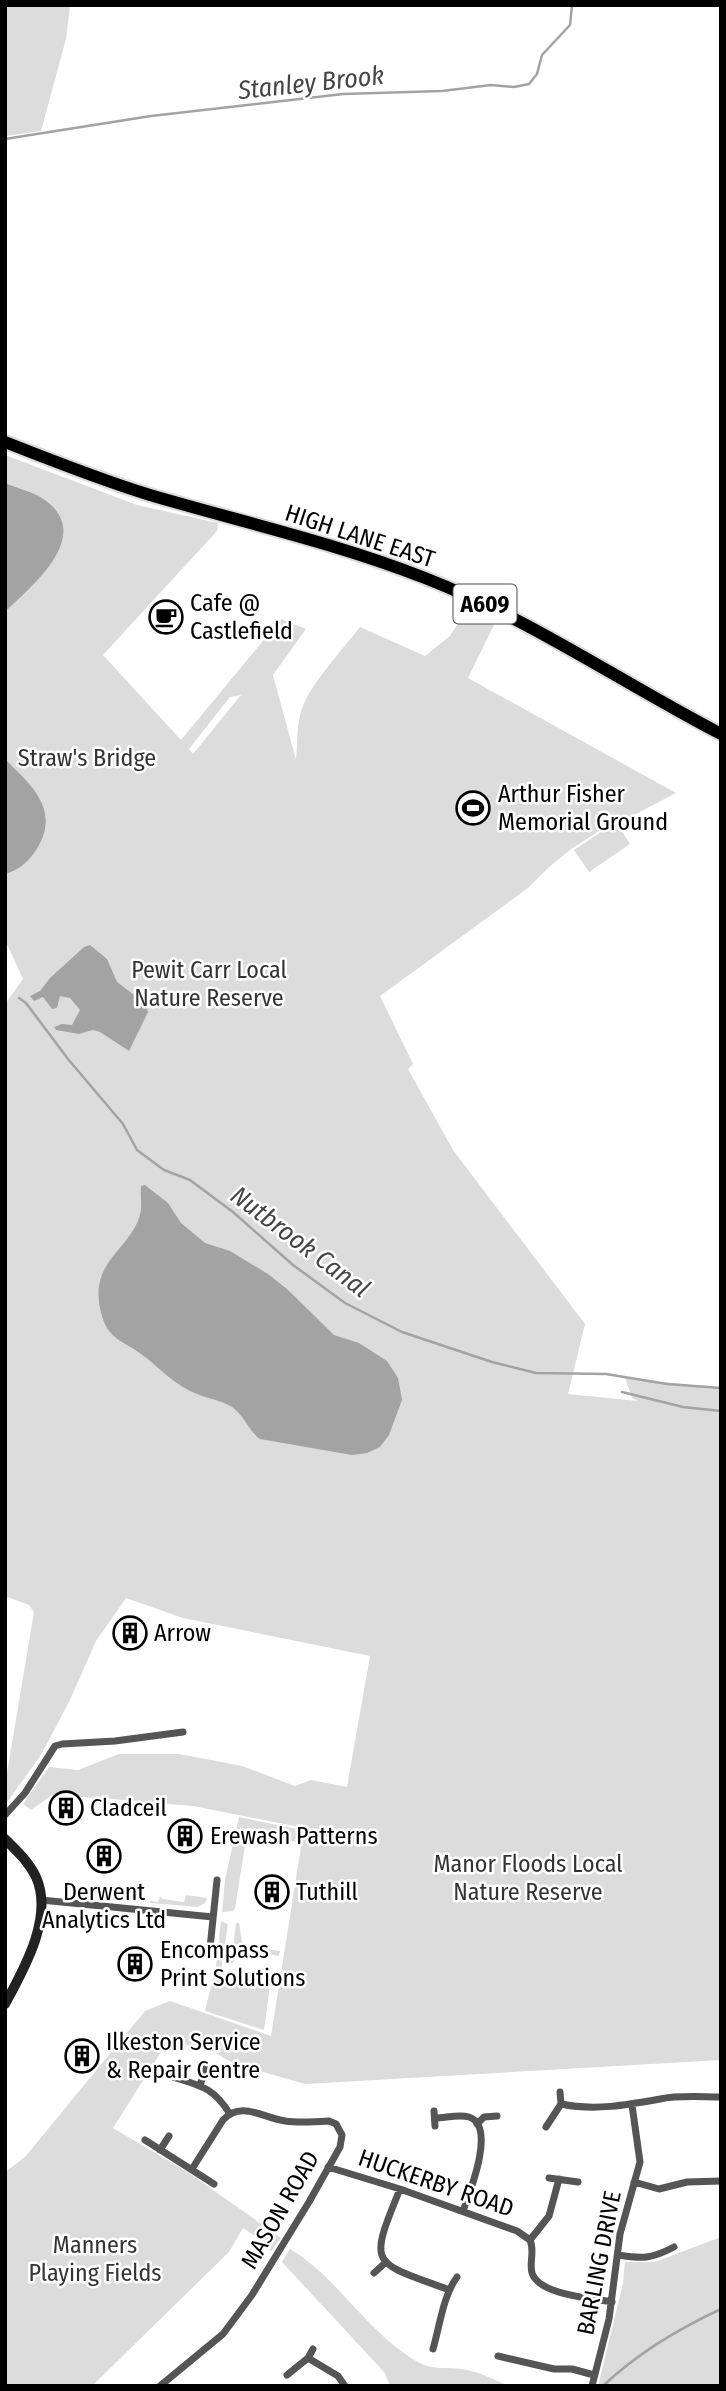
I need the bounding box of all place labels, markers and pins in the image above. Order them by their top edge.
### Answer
place label: Cafe @ Castlefield [190,589,293,645]
cafe icon: Cafe @ Castlefield [147,598,185,636]
place label: Arthur Fisher Memorial Ground [498,780,668,836]
sports icon: Arthur Fisher Memorial Ground [454,789,492,827]
building icon: Arrow [111,1614,149,1652]
place label: Arrow [154,1619,211,1647]
building icon: Cladceil [47,1789,85,1827]
place label: Cladceil [90,1794,167,1822]
building icon: Erewash Patterns [166,1817,204,1855]
place label: Erewash Patterns [210,1822,378,1850]
building icon: Derwent Analytics Ltd [85,1837,123,1875]
building icon: Tuthill [253,1873,291,1911]
place label: Derwent Analytics Ltd [42,1878,166,1934]
place label: Tuthill [296,1878,358,1906]
place label: Encompass Print Solutions [160,1936,305,1992]
building icon: Encompass Print Solutions [116,1945,154,1983]
place label: Ilkeston Service & Repair Centre [106,2028,261,2084]
building icon: Ilkeston Service & Repair Centre [63,2037,101,2075]

